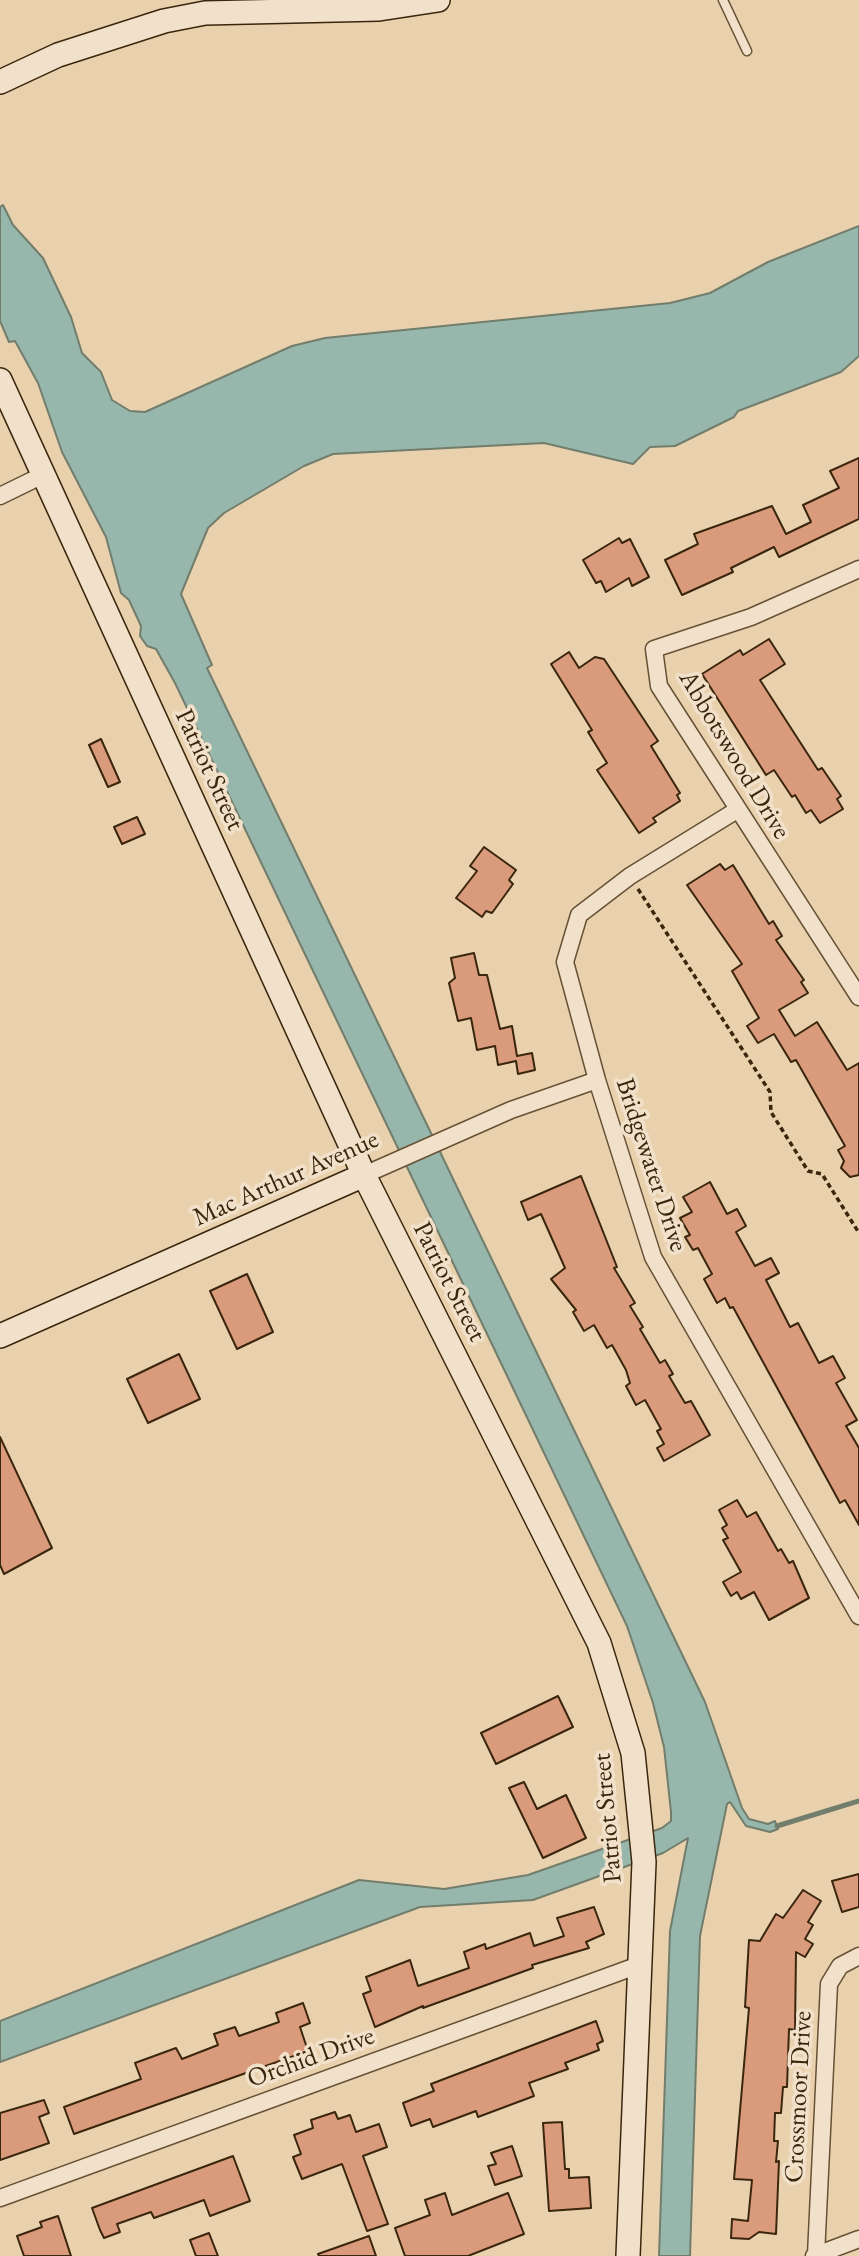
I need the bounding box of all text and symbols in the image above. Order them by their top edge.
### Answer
street label: Abbotswood Drive [671,665,797,845]
street label: Patriot Street [167,704,251,836]
street label: Bridgewater Drive [608,1074,694,1256]
street label: Mac Arthur Avenue [189,1124,383,1234]
street label: Patriot Street [406,1217,492,1347]
street label: Patriot Street [587,1752,629,1884]
street label: Crossmoor Drive [779,2010,819,2184]
street label: Orchid Drive [243,2021,379,2095]

